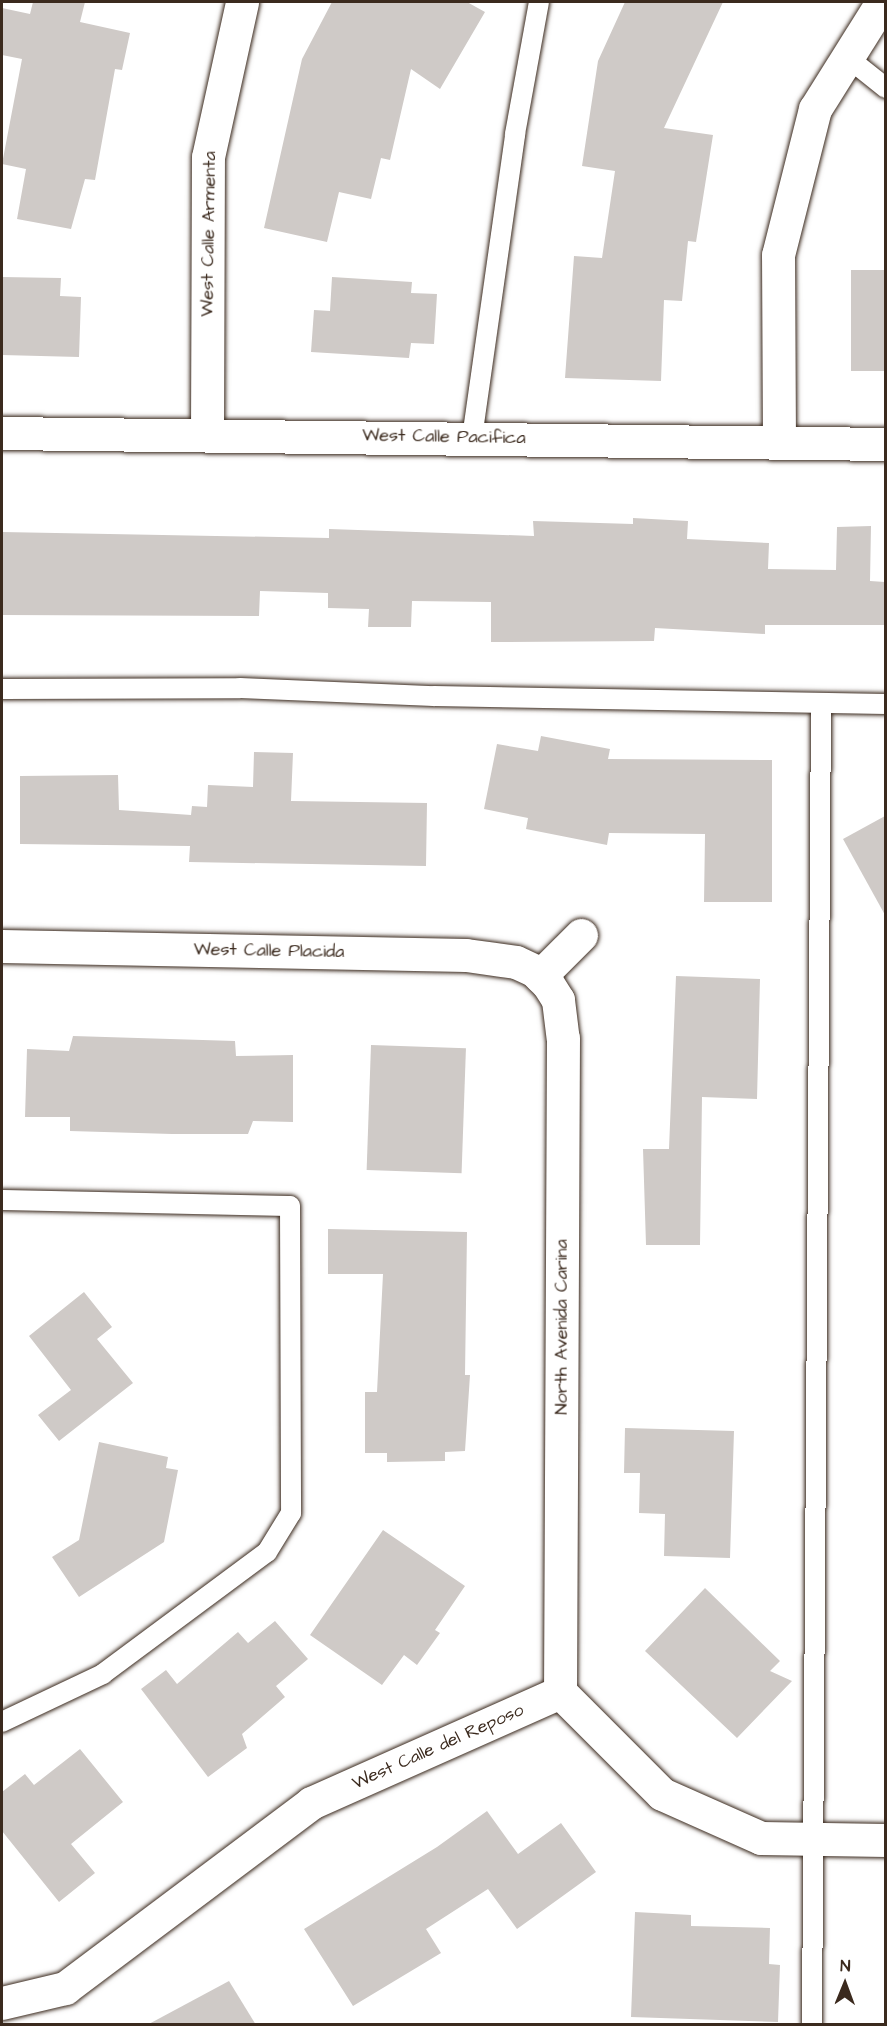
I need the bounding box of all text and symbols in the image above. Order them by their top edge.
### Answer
street label: West Calle Armenta [197,151,221,317]
street label: West Calle Pacifica [362,425,526,449]
street label: West Calle Placida [193,939,345,963]
street label: North Avenida Carina [551,1239,573,1415]
street label: West Calle del Reposo [349,1699,527,1795]
north arrow [815,1954,875,2014]
text: N [840,1955,851,1977]

